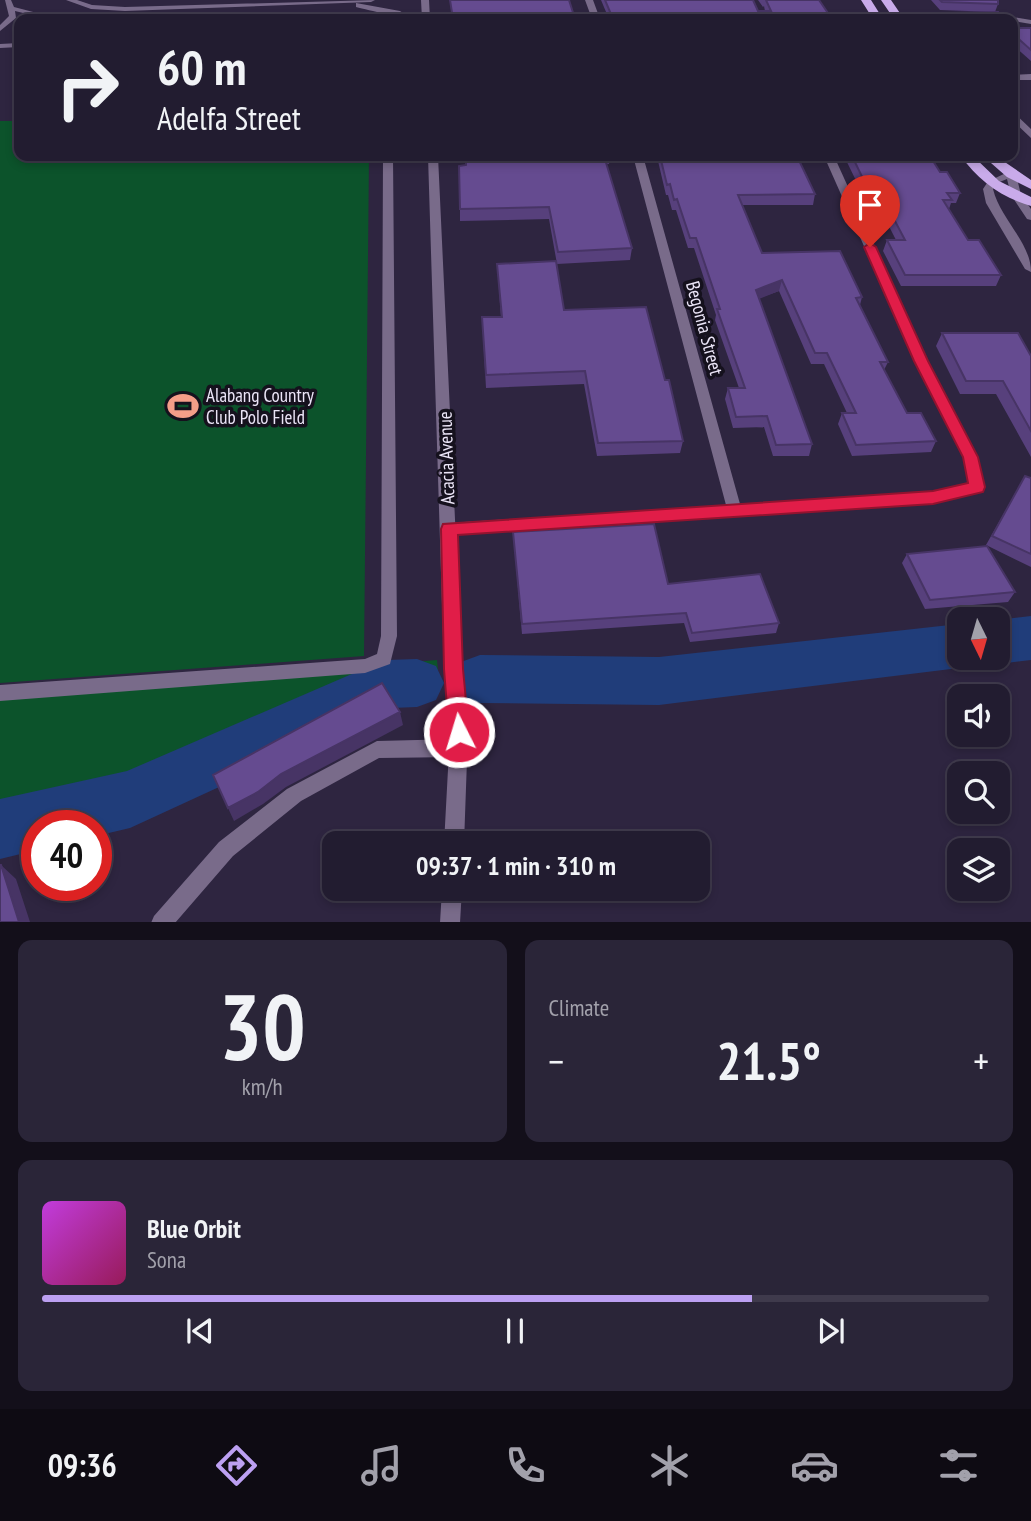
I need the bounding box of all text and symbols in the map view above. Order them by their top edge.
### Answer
text: 60 m [157,35,246,99]
icon: right [42,42,133,133]
text: Adelfa Street [157,97,301,139]
pin [840,175,900,247]
icon: arrive [851,186,889,224]
street label: Begonia Street [681,278,729,378]
place label: Alabang Country Club Polo Field [206,383,315,429]
sports icon: Alabang Country Club Polo Field [166,389,200,423]
street label: Acacia Avenue [432,411,460,505]
north arrow [947,607,1010,670]
map controls [947,607,1010,901]
button: sound [947,684,1010,747]
position arrow [422,695,496,769]
button: search [947,761,1010,824]
speed limit sign: 40 [21,810,112,901]
button: layers [947,838,1010,901]
text: 09:37 · 1 min · 310 m [416,849,616,882]
text: 30 [219,967,306,1085]
text: Climate [549,993,609,1022]
text: 21.5° [716,1027,821,1094]
text: − [549,1036,564,1085]
text: + [973,1036,989,1085]
text: km/h [242,1072,283,1101]
text: Blue Orbit [147,1212,241,1245]
text: Sona [147,1245,186,1274]
icon: previous [181,1312,219,1350]
icon: pause [496,1312,534,1350]
icon: next [812,1312,850,1350]
icon: directions [212,1441,261,1490]
icon: music [357,1441,406,1490]
icon: phone [501,1441,550,1490]
icon: climate [645,1441,694,1490]
icon: car [790,1441,839,1490]
icon: filters [934,1441,983,1490]
text: 09:36 [48,1444,117,1486]

